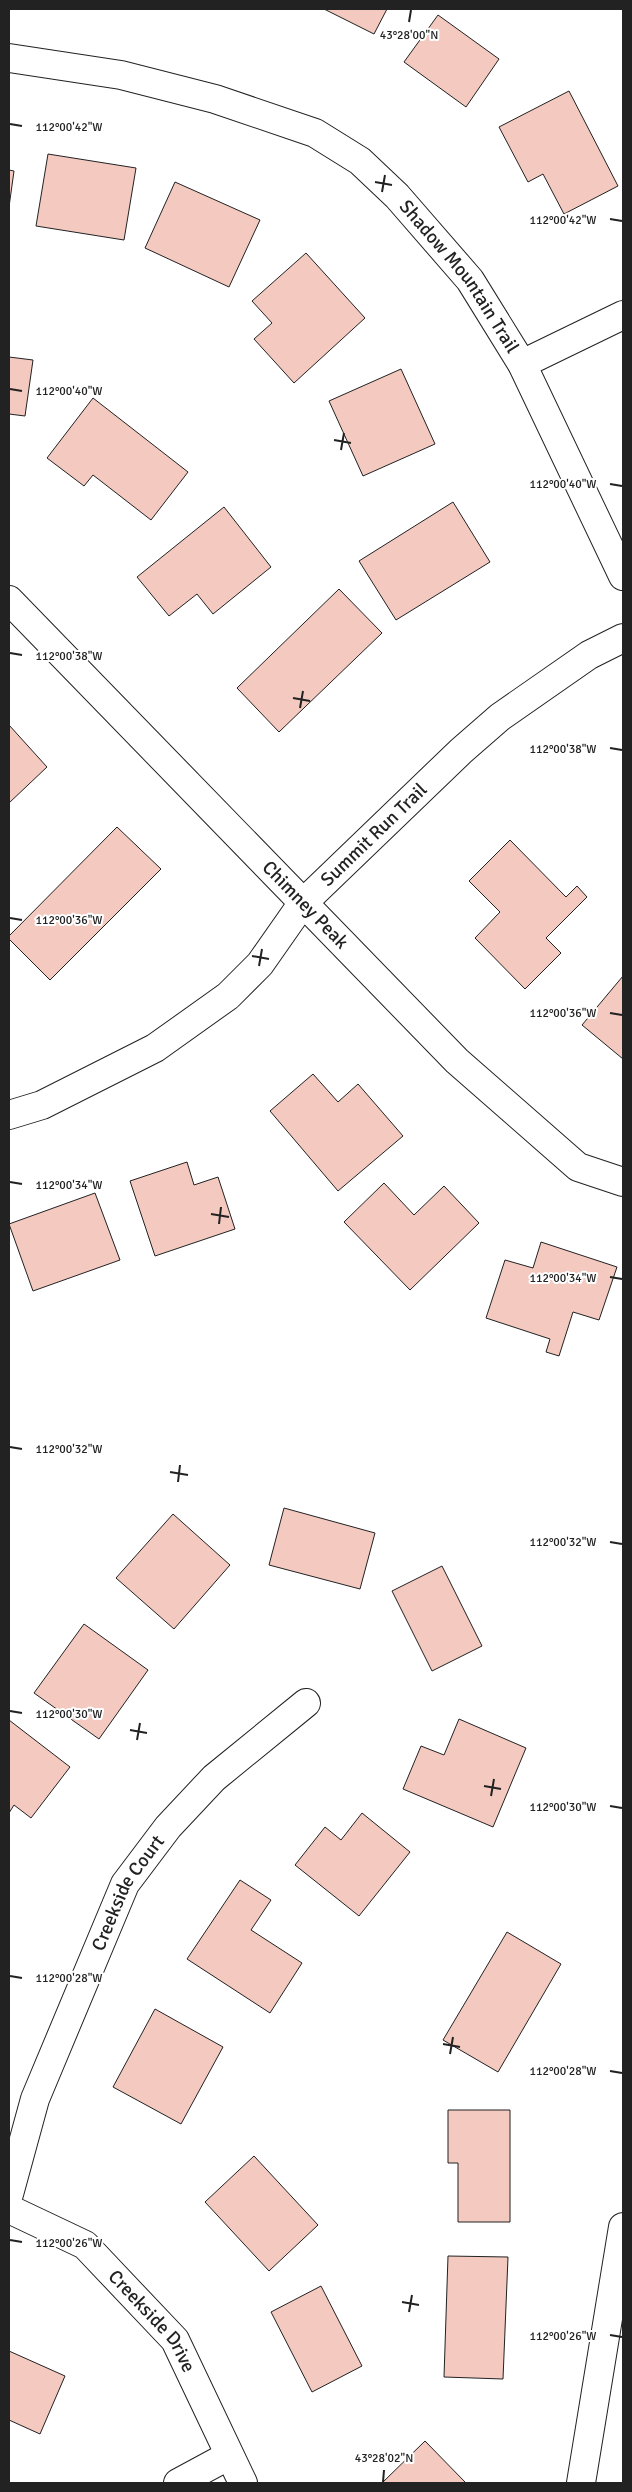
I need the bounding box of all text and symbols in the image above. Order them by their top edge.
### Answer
text: 43°28'00"N [380,28,438,43]
text: 112°00'42"W [35,120,103,135]
street label: Shadow Mountain Trail [394,195,524,358]
text: 112°00'42"W [529,213,597,228]
text: 112°00'40"W [35,384,103,399]
text: 112°00'40"W [529,477,597,492]
text: 112°00'38"W [35,649,103,664]
text: 112°00'38"W [529,742,597,757]
street label: Summit Run Trail [316,778,432,892]
street label: Chimney Peak [257,856,354,954]
text: 112°00'36"W [35,913,103,928]
text: 112°00'36"W [529,1006,597,1021]
text: 112°00'34"W [35,1178,103,1193]
text: 112°00'34"W [529,1271,597,1286]
text: 112°00'32"W [35,1442,103,1457]
text: 112°00'32"W [529,1535,597,1550]
text: 112°00'30"W [35,1707,103,1722]
text: 112°00'30"W [529,1800,597,1815]
street label: Creekside Court [86,1830,170,1955]
text: 112°00'28"W [35,1971,103,1986]
text: 112°00'28"W [529,2064,597,2079]
text: 112°00'26"W [35,2236,103,2251]
street label: Creekside Drive [103,2265,201,2376]
text: 112°00'26"W [529,2329,597,2344]
text: 43°28'02"N [355,2451,413,2466]

